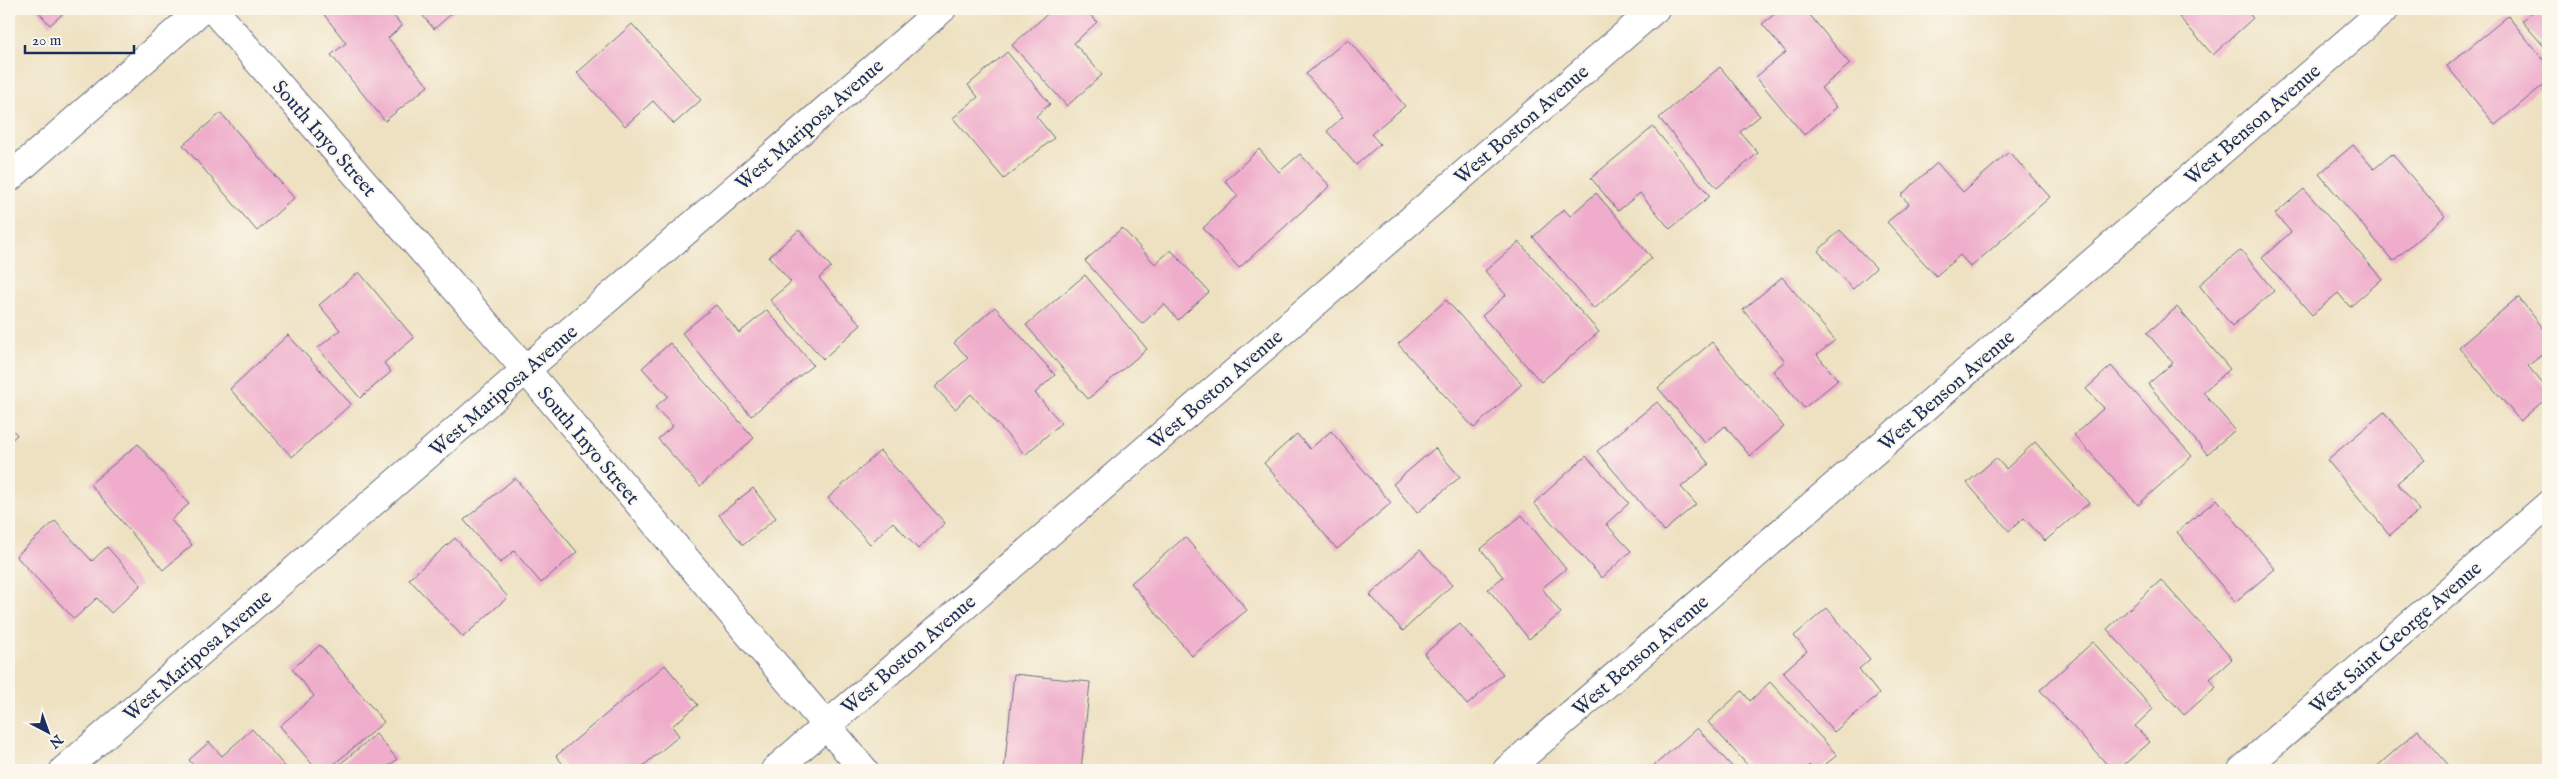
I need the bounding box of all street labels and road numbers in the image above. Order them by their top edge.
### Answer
street label: West Mariposa Avenue [731,54,889,196]
street label: West Benson Avenue [2180,59,2326,191]
street label: West Boston Avenue [1450,60,1594,190]
street label: South Inyo Street [266,75,381,203]
street label: West Mariposa Avenue [425,320,583,462]
street label: West Boston Avenue [1144,325,1288,455]
street label: West Benson Avenue [1874,325,2020,457]
street label: South Inyo Street [531,382,645,510]
street label: West Saint George Avenue [2305,556,2487,720]
street label: West Mariposa Avenue [119,585,277,727]
street label: West Boston Avenue [837,590,981,720]
street label: West Benson Avenue [1568,590,1714,722]

